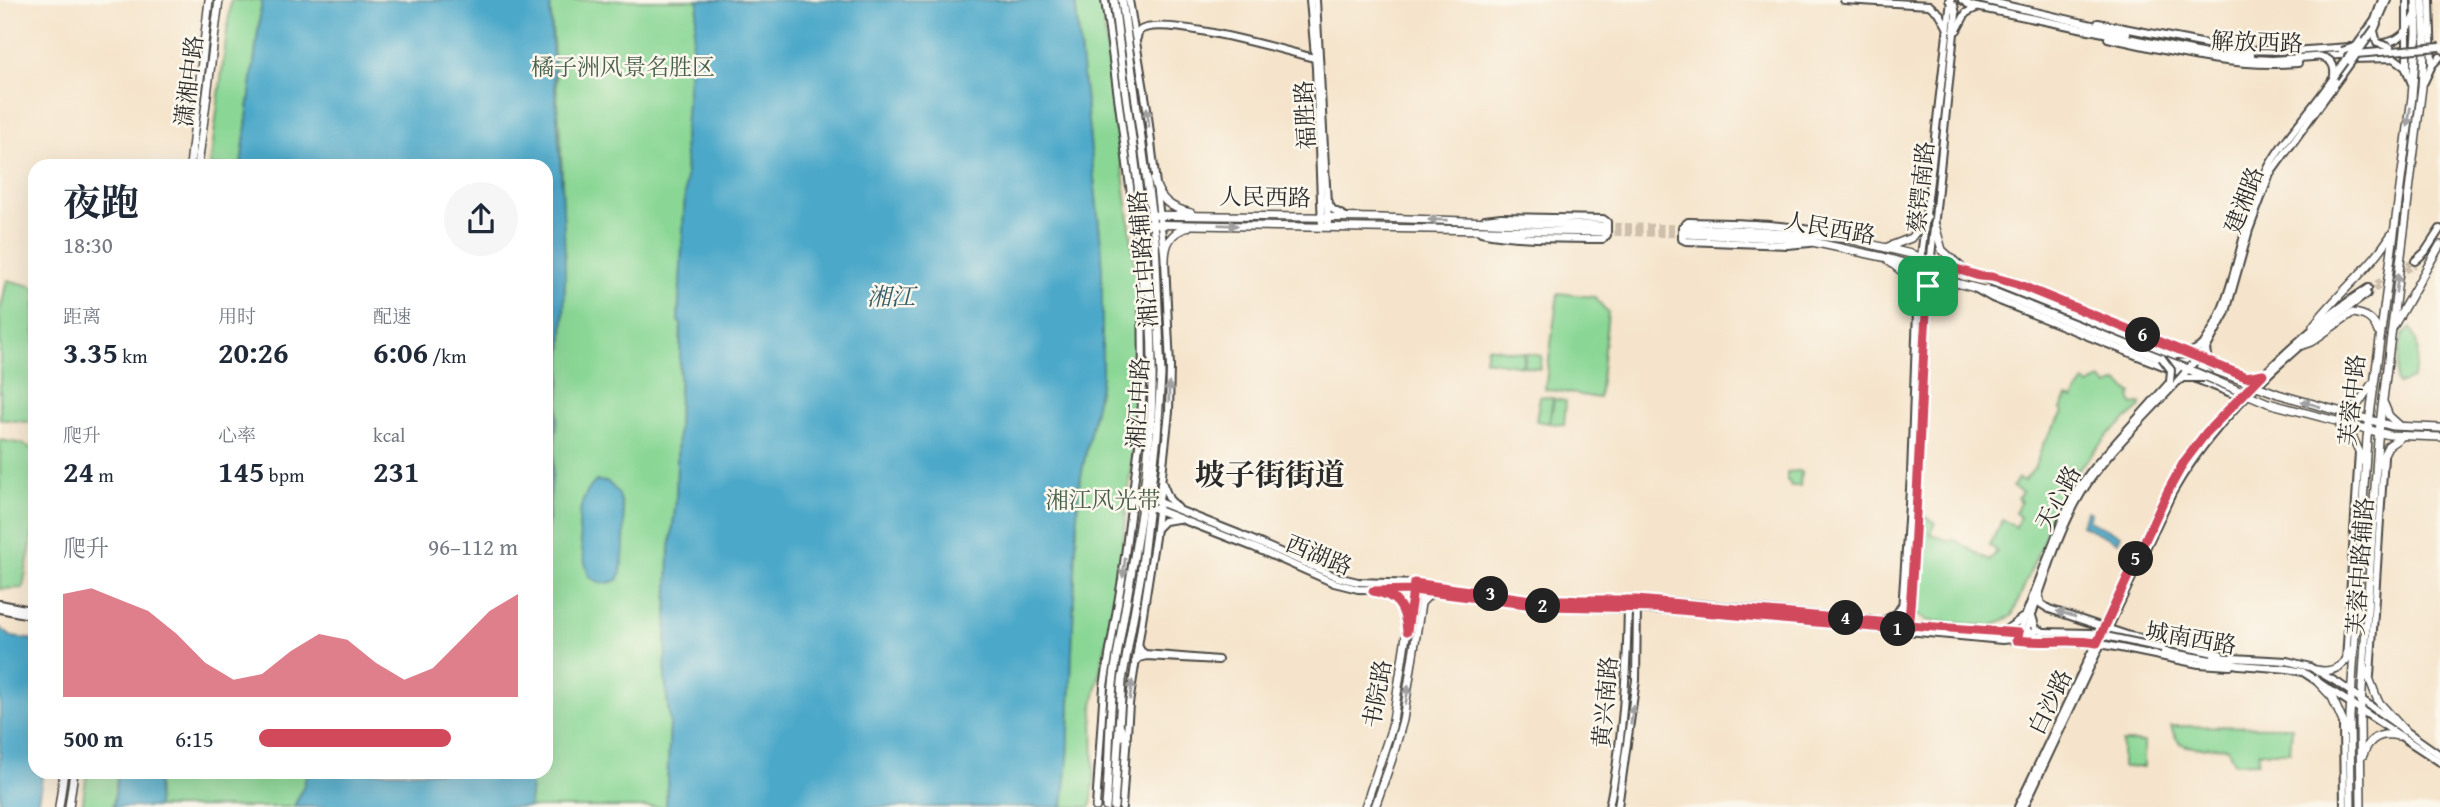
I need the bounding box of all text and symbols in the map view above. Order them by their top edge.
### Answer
street label: 解放西路 [2210,23,2304,60]
street label: 潇湘中路 [167,33,210,129]
park label: 橘子洲风景名胜区 [531,50,715,83]
street label: 福胜路 [1286,80,1323,150]
one-way arrow [1142,105,1153,127]
one-way arrow [2403,106,2414,128]
street label: 蔡锷南路 [1899,139,1942,234]
street label: 建湘路 [2216,162,2271,238]
text: 夜跑 [63,174,139,230]
street label: 人民西路 [1219,179,1311,214]
button: share [444,182,518,256]
street label: 湘江中路辅路 [1120,189,1165,329]
street label: 人民西路 [1782,203,1878,252]
one-way arrow [1427,214,1449,225]
one-way arrow [1218,220,1240,231]
text: 18:30 [63,228,113,261]
pin [1898,256,1958,316]
icon: arrive [1909,267,1947,305]
one-way arrow [2391,272,2402,294]
water label: 湘江 [867,279,918,314]
text: 距离 [63,302,101,330]
text: 用时 [218,302,256,330]
text: 配速 [373,302,411,330]
pin: 6 [2126,318,2160,352]
text: 6 [2138,320,2147,348]
text: 3.35 [63,330,118,374]
text: 20:26 [218,330,289,374]
text: 6:06 [373,330,428,374]
text: km [118,342,147,370]
text: /km [428,342,466,370]
street label: 芙蓉中路 [2330,352,2373,447]
street label: 湘江中路 [1119,356,1156,450]
one-way arrow [1164,381,1175,403]
one-way arrow [2300,398,2321,408]
text: 爬升 [63,421,101,449]
text: 心率 [218,421,256,449]
text: kcal [373,421,405,449]
text: 24 [63,449,94,493]
text: 145 [218,449,265,493]
text: 231 [373,449,420,493]
district label: 坡子街街道 [1195,452,1345,496]
street label: 天心路 [2027,460,2088,536]
text: m [94,461,114,489]
text: bpm [265,461,304,489]
park label: 湘江风光带 [1046,483,1161,516]
street label: 芙蓉中路辅路 [2338,496,2381,636]
street label: 西湖路 [1281,526,1357,583]
text: 96–112 m [428,530,518,563]
text: 爬升 [63,531,109,564]
pin: 5 [2118,542,2154,576]
text: 5 [2131,544,2140,572]
one-way arrow [1118,557,1129,579]
pin: 3 [1474,576,1508,612]
text: 3 [1486,579,1495,607]
pin: 2 [1526,588,1560,624]
text: 2 [1538,591,1547,619]
pin: 4 [1828,600,1864,636]
text: 4 [1841,603,1850,631]
one-way arrow [2055,609,2076,619]
pin: 1 [1881,612,1916,646]
street label: 城南西路 [2143,613,2239,662]
text: 1 [1893,614,1902,642]
street label: 黄兴南路 [1584,655,1625,749]
street label: 书院路 [1354,657,1399,731]
street label: 白沙路 [2020,664,2080,740]
one-way arrow [1125,679,1136,701]
one-way arrow [1402,684,1413,706]
one-way arrow [1627,704,1638,726]
text: 500 m [63,722,124,755]
text: 6:15 [175,722,214,755]

